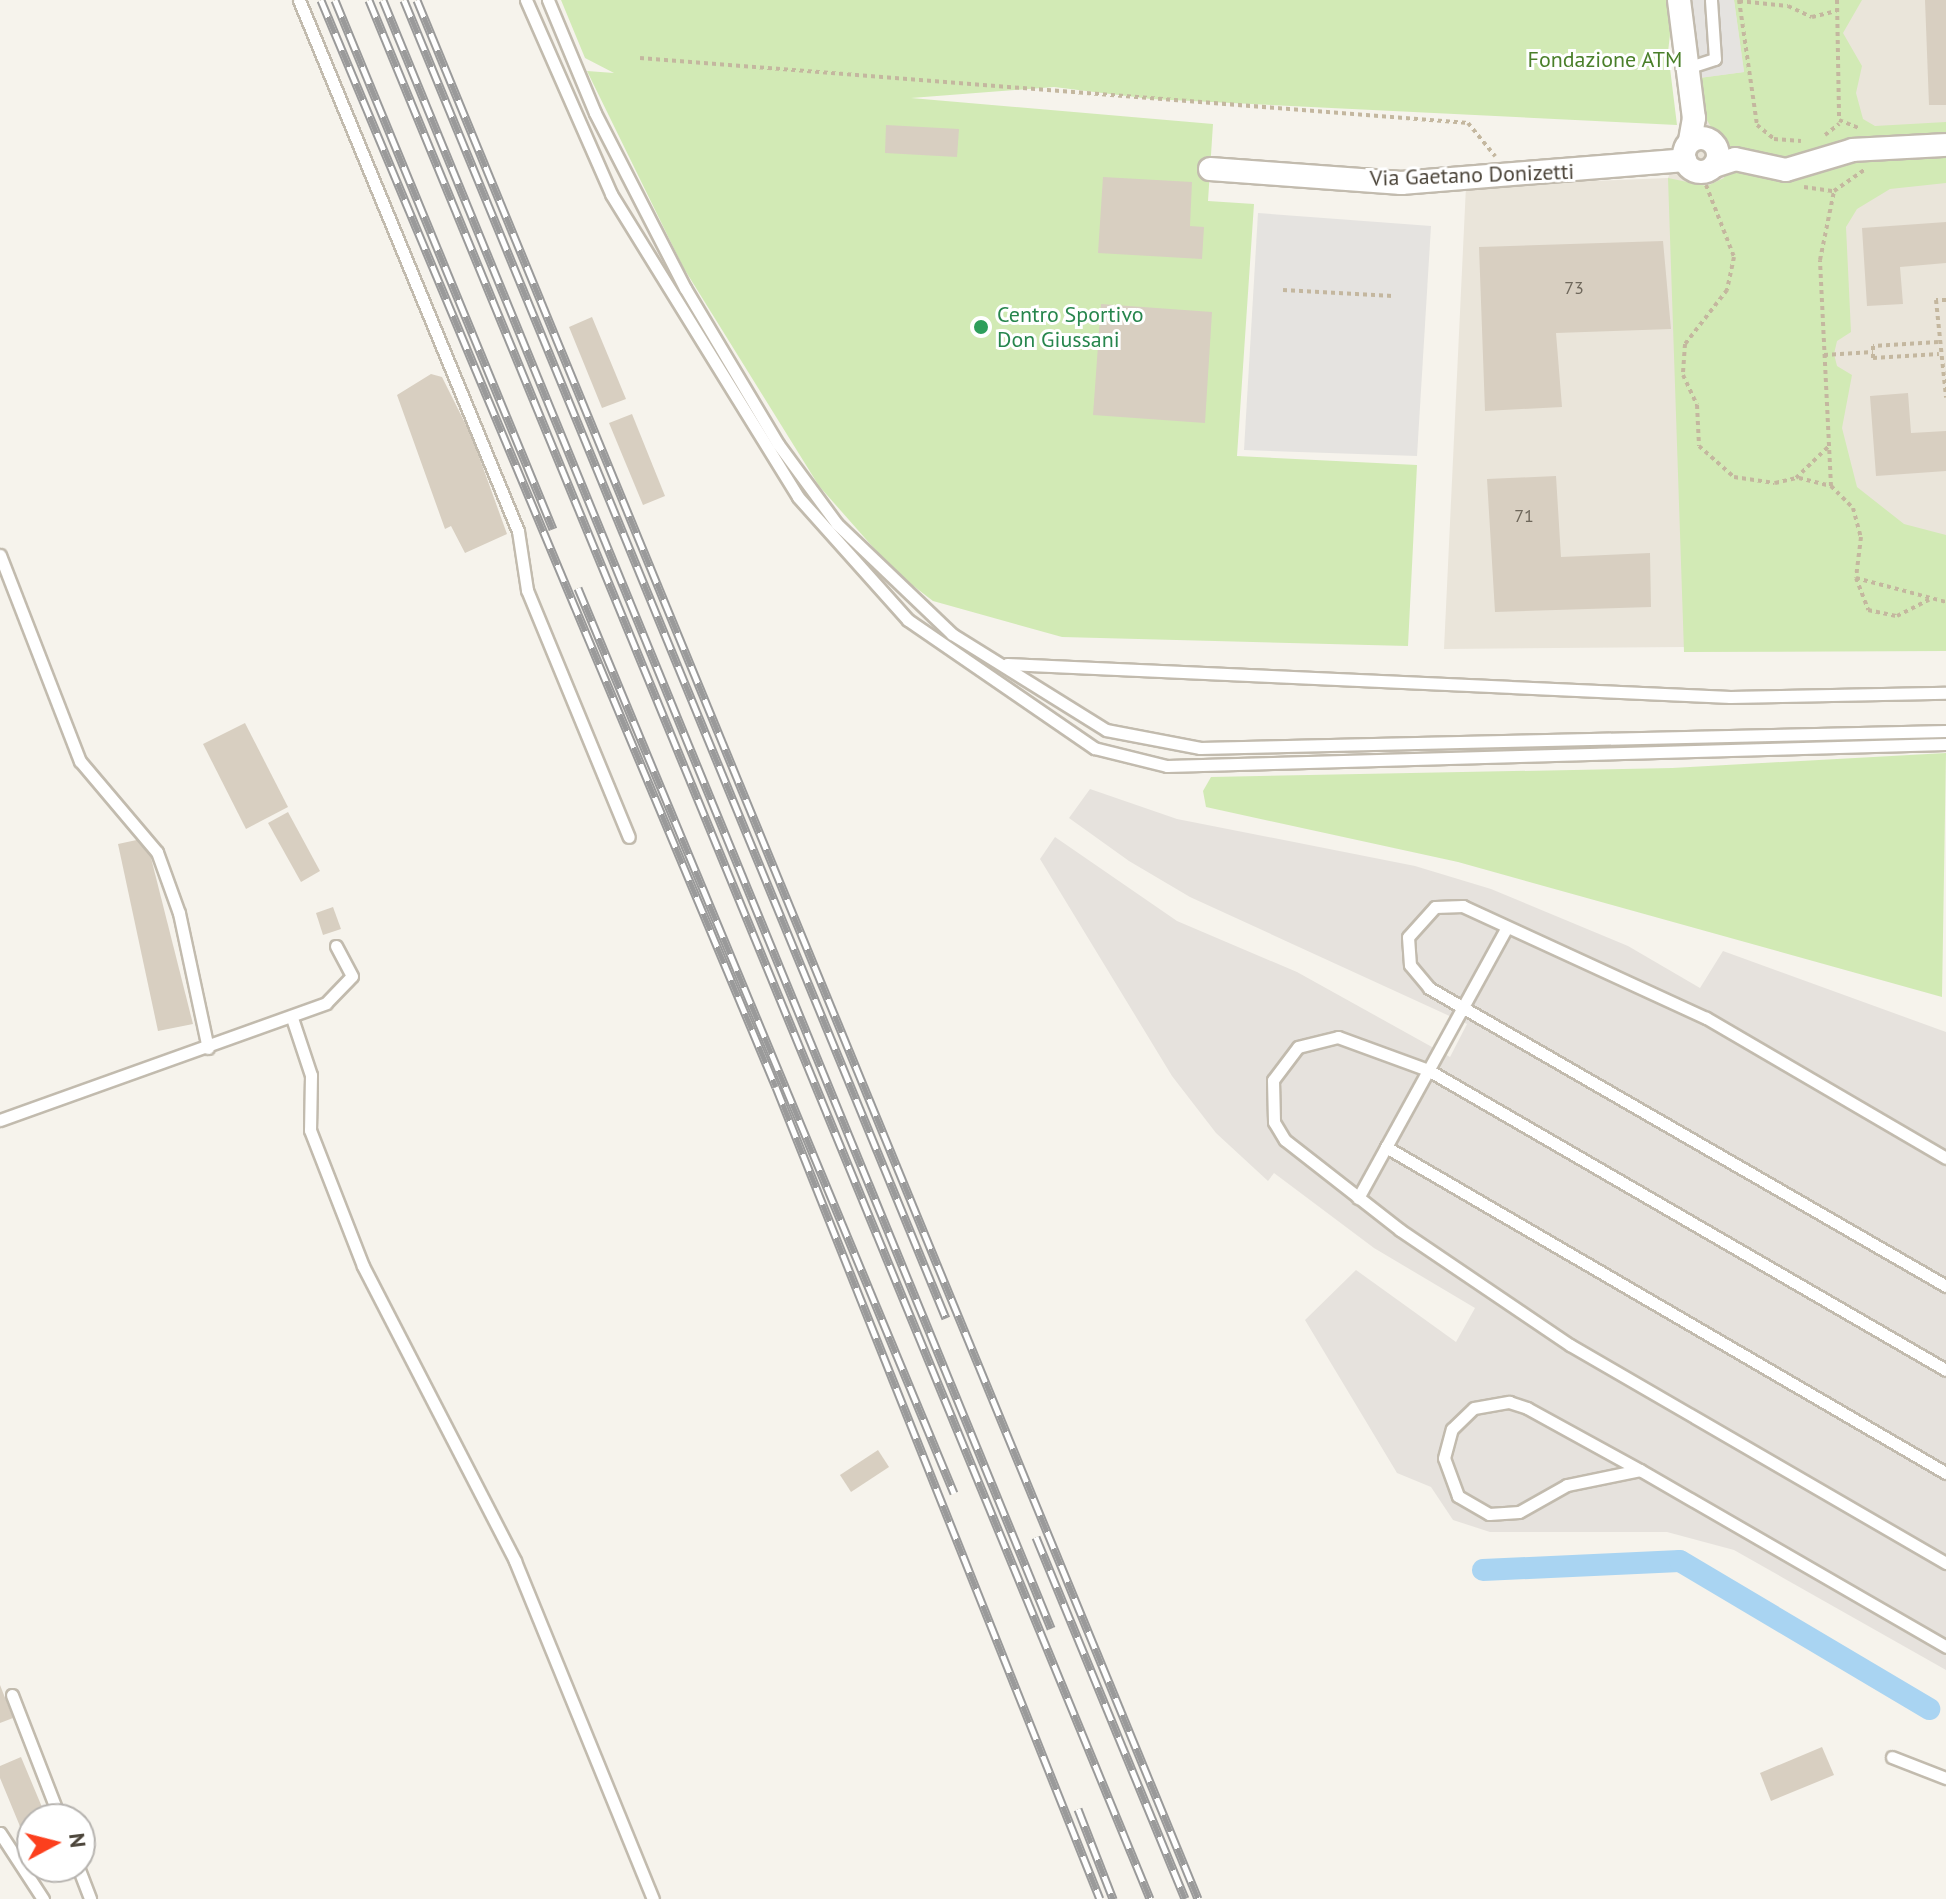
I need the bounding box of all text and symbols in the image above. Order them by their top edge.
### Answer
park label: Fondazione ATM [1527,47,1683,73]
street label: Via Gaetano Donizetti [1369,158,1575,192]
house number: 73 [1564,277,1584,299]
place label: Centro Sportivo Don Giussani [997,301,1144,352]
marker: Centro Sportivo Don Giussani [972,318,990,336]
house number: 71 [1514,505,1534,527]
north arrow [16,1803,96,1883]
text: N [63,1831,93,1849]

